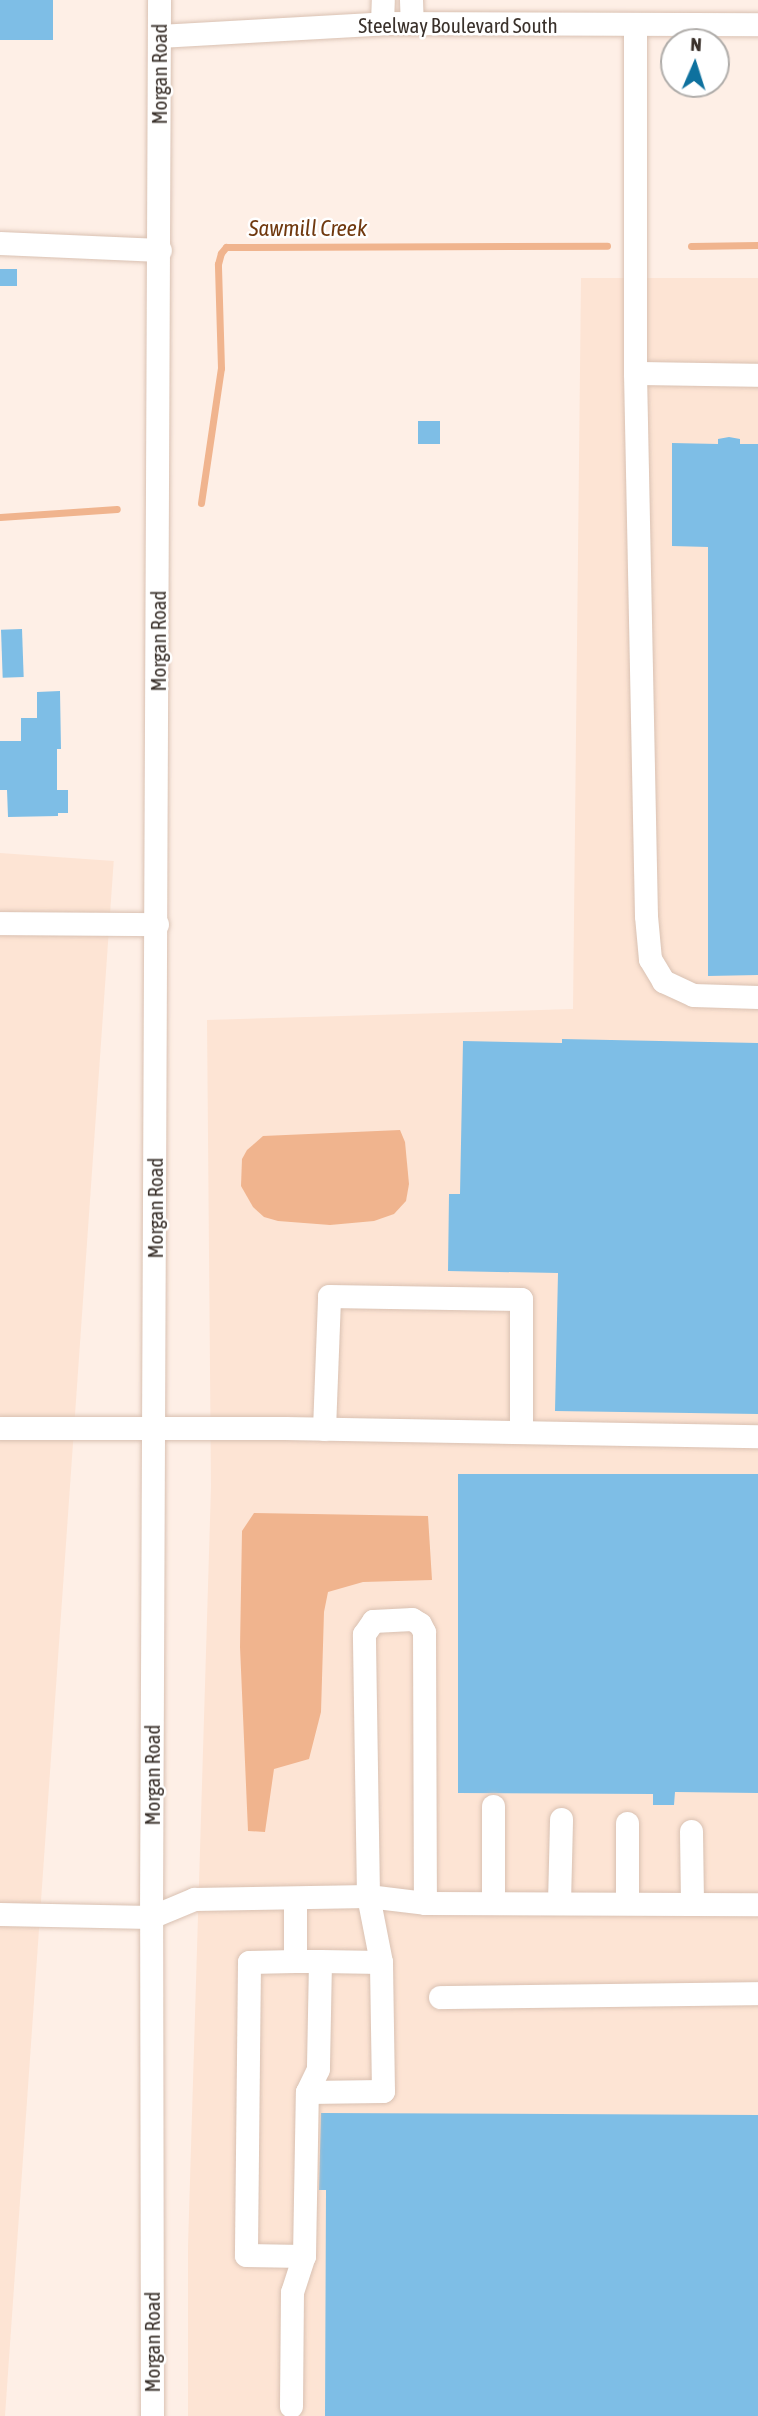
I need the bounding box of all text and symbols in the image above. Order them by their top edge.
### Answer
street label: Steelway Boulevard South [358,12,558,38]
street label: Morgan Road [146,23,172,125]
north arrow [660,28,730,98]
text: N [690,33,702,55]
water label: Sawmill Creek [249,214,367,242]
street label: Morgan Road [145,590,171,692]
street label: Morgan Road [142,1157,168,1259]
street label: Morgan Road [139,1724,165,1826]
street label: Morgan Road [139,2291,165,2393]

